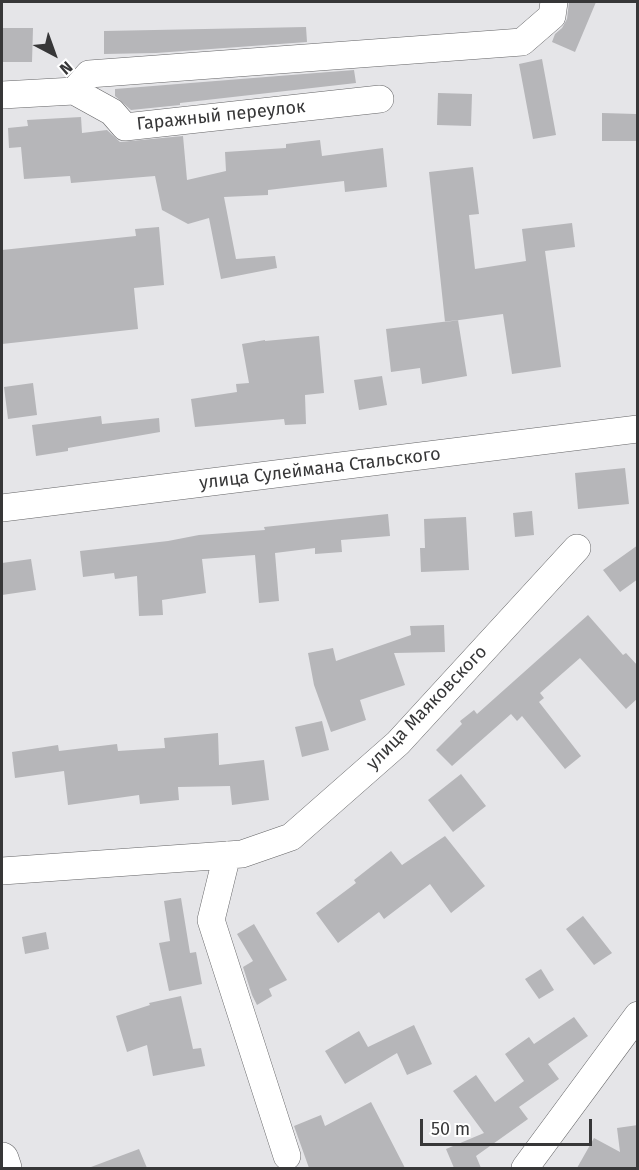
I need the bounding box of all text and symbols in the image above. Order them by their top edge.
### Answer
north arrow [24,24,84,84]
text: N [56,57,76,79]
street label: Гаражный переулок [136,96,306,136]
street label: улица Сулеймана Стальского [198,443,442,495]
street label: улица Маяковского [362,641,492,775]
scale bar [423,1107,596,1145]
text: 50 m [431,1118,470,1140]

